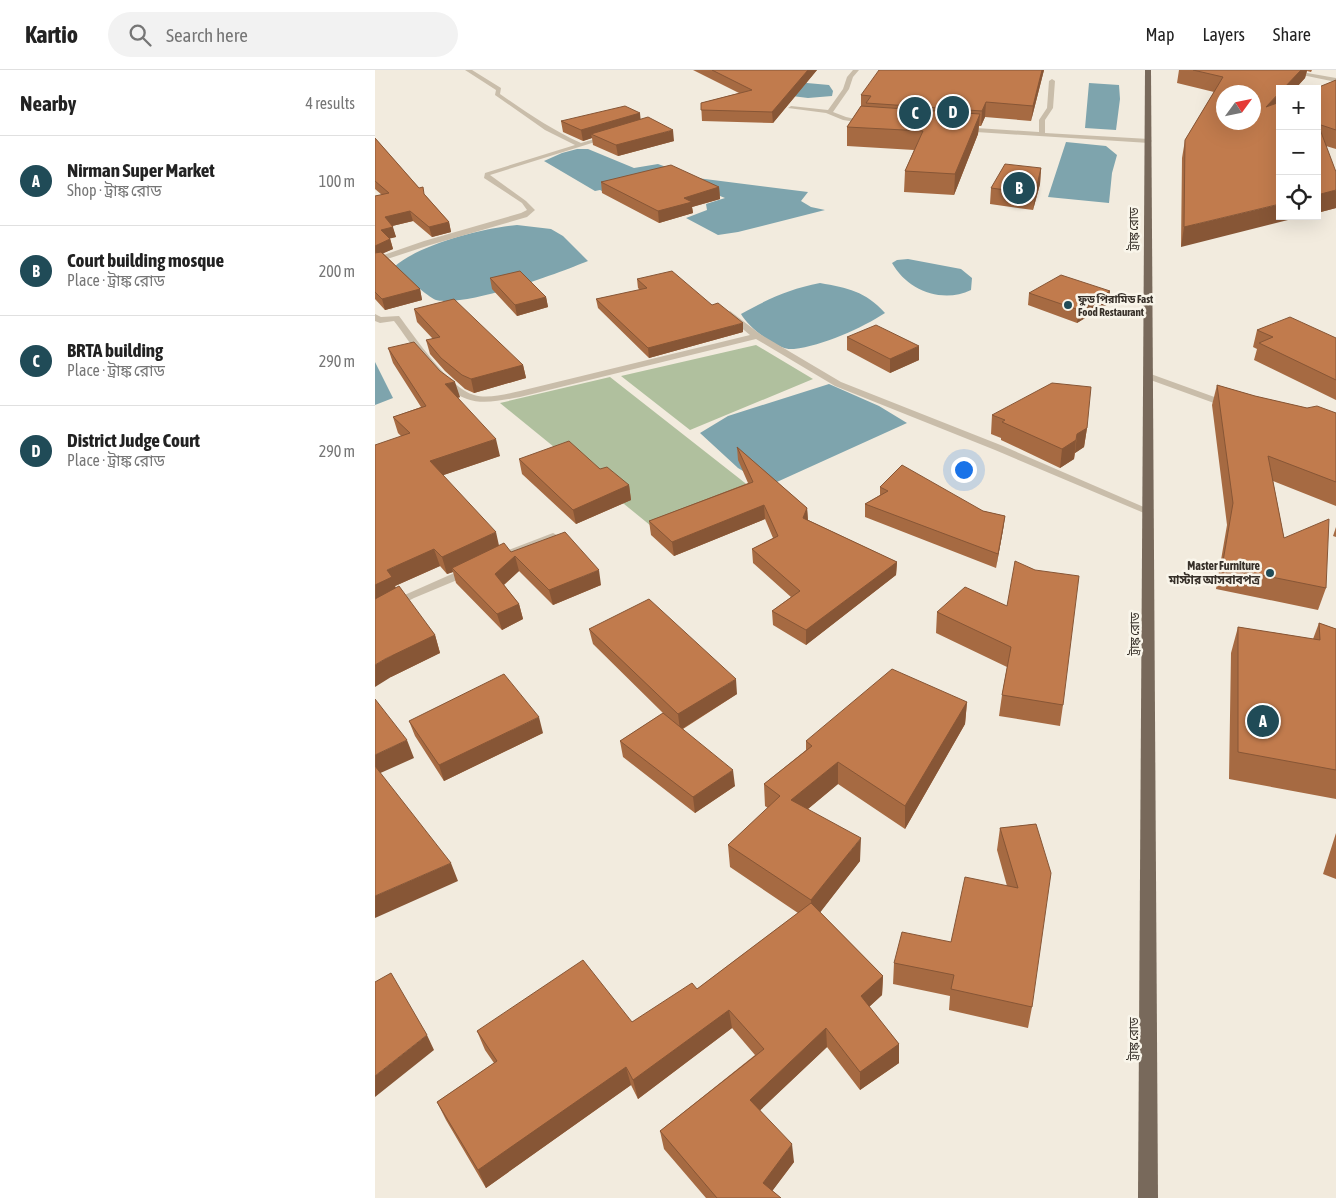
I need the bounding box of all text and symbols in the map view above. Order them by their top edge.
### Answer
search box [108,12,458,57]
text: Kartio [25,21,78,48]
icon: search [126,21,154,49]
text: Search here [166,24,248,46]
text: Map [1145,24,1174,45]
text: Layers [1202,24,1245,45]
text: Share [1273,24,1311,45]
north arrow [1216,85,1261,130]
map controls [1276,85,1321,220]
button: + [1276,85,1321,130]
text: Nearby [20,91,76,115]
pin: D [937,93,969,131]
text: 4 results [305,94,355,112]
pin: C [899,94,931,132]
button: − [1276,130,1321,175]
text: Nirman Super Market [67,159,215,181]
pin: B [1003,169,1035,207]
text: A [32,172,40,190]
text: 100 m [319,172,355,190]
button: locate [1276,175,1321,220]
text: Shop · ট্রাঙ্ক রোড [67,181,162,199]
street label: ট্রাঙ্ক রোড [1126,207,1141,251]
text: Court building mosque [67,249,224,271]
text: B [32,262,40,280]
text: 200 m [319,262,355,280]
text: Place · ট্রাঙ্ক রোড [67,271,165,289]
place label: ফুড পিরামিড Fast Food Restaurant [1077,293,1154,318]
marker: ফুড পিরামিড Fast Food Restaurant [1062,299,1074,311]
text: BRTA building [67,339,163,361]
text: C [32,352,40,370]
text: 290 m [319,352,355,370]
text: Place · ট্রাঙ্ক রোড [67,361,165,379]
text: District Judge Court [67,429,200,451]
text: D [32,442,40,460]
text: 290 m [319,442,355,460]
text: Place · ট্রাঙ্ক রোড [67,451,165,469]
your location [951,457,977,483]
place label: Master Furniture মাস্টার আসবাবপত্র [1168,559,1261,587]
marker: Master Furniture মাস্টার আসবাবপত্র [1264,567,1276,579]
street label: ট্রাঙ্ক রোড [1127,612,1142,656]
pin: A [1247,702,1279,740]
street label: ট্রাঙ্ক রোড [1126,1017,1141,1061]

